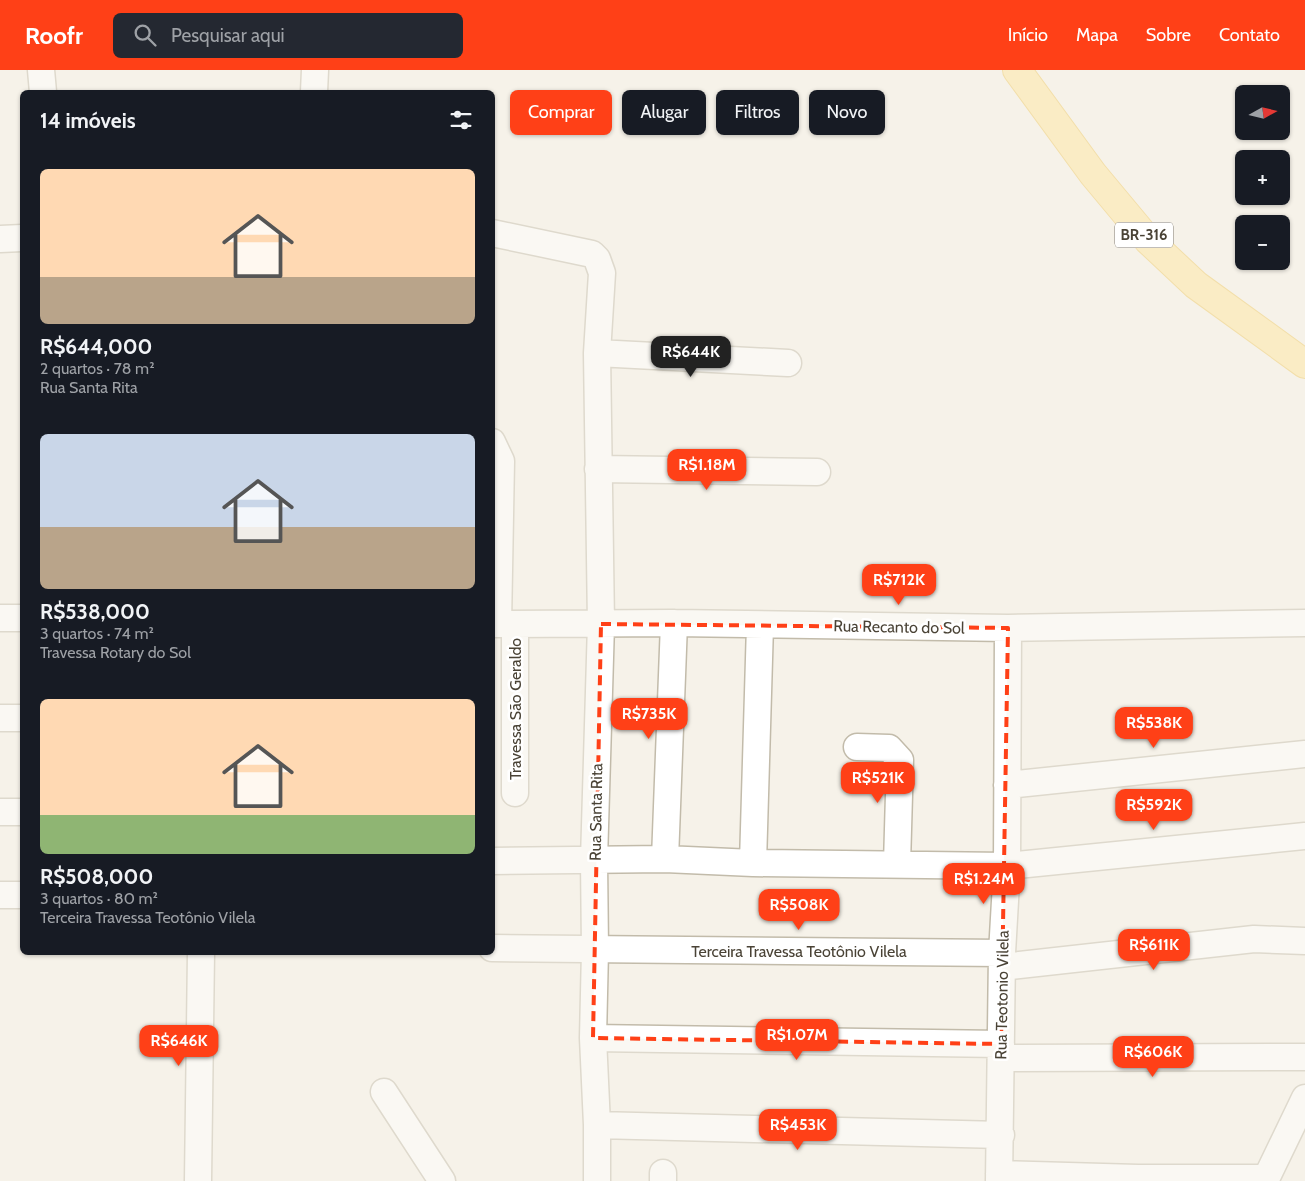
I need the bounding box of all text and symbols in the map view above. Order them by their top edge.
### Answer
search box [113,13,463,58]
text: Roofr [25,21,83,50]
icon: search [131,21,159,49]
text: Pesquisar aqui [171,24,285,47]
text: Início [1008,24,1048,46]
text: Mapa [1076,24,1118,46]
text: Sobre [1146,24,1191,46]
text: Contato [1219,24,1280,46]
north arrow [1235,85,1290,140]
map controls [1235,85,1290,270]
chip: Comprar [510,90,612,135]
chip: Alugar [622,90,706,135]
chip: Filtros [716,90,799,135]
chip: Novo [809,90,885,135]
icon: filters [447,106,475,134]
text: 14 imóveis [40,108,136,133]
button: + [1235,150,1290,205]
icon: home [213,201,303,291]
button: − [1235,215,1290,270]
road number: BR-316 [1115,222,1173,248]
text: R$644,000 [40,334,152,359]
pin: R$644K [650,336,732,378]
text: R$644K [662,342,720,361]
text: 2 quartos · 78 m² [40,359,154,378]
text: Rua Santa Rita [40,378,138,397]
pin: R$1.18M [661,448,753,491]
text: R$1.18M [678,455,736,474]
icon: home [213,466,303,556]
pin: R$712K [858,564,940,606]
text: R$712K [873,570,925,589]
text: R$538,000 [40,599,150,624]
street label: Rua Recanto do Sol [833,616,965,638]
text: 3 quartos · 74 m² [40,624,154,643]
street label: Travessa São Geraldo [506,638,525,780]
text: Travessa Rotary do Sol [40,643,191,662]
pin: R$735K [608,698,690,740]
text: R$735K [622,704,676,723]
pin: R$538K [1113,706,1195,749]
text: R$538K [1126,713,1182,732]
icon: home [213,731,303,821]
pin: R$521K [837,762,919,804]
street label: Rua Santa Rita [586,763,606,861]
text: R$521K [852,768,904,787]
pin: R$592K [1113,788,1195,831]
text: R$592K [1126,795,1182,814]
pin: R$1.24M [938,862,1030,905]
text: R$508,000 [40,864,153,889]
text: R$1.24M [954,869,1014,888]
pin: R$508K [758,888,840,931]
text: 3 quartos · 80 m² [40,889,158,908]
text: R$508K [770,895,828,914]
text: Terceira Travessa Teotônio Vilela [40,908,255,927]
pin: R$611K [1113,928,1195,971]
street label: Rua Teotonio Vilela [991,930,1013,1060]
text: R$611K [1129,935,1179,954]
street label: Terceira Travessa Teotônio Vilela [691,942,907,961]
pin: R$1.07M [751,1018,843,1061]
pin: R$646K [138,1024,220,1067]
text: R$1.07M [766,1025,828,1044]
text: R$646K [150,1031,208,1050]
pin: R$606K [1112,1036,1194,1078]
text: R$606K [1124,1042,1182,1061]
pin: R$453K [757,1108,839,1151]
text: R$453K [770,1115,826,1134]

